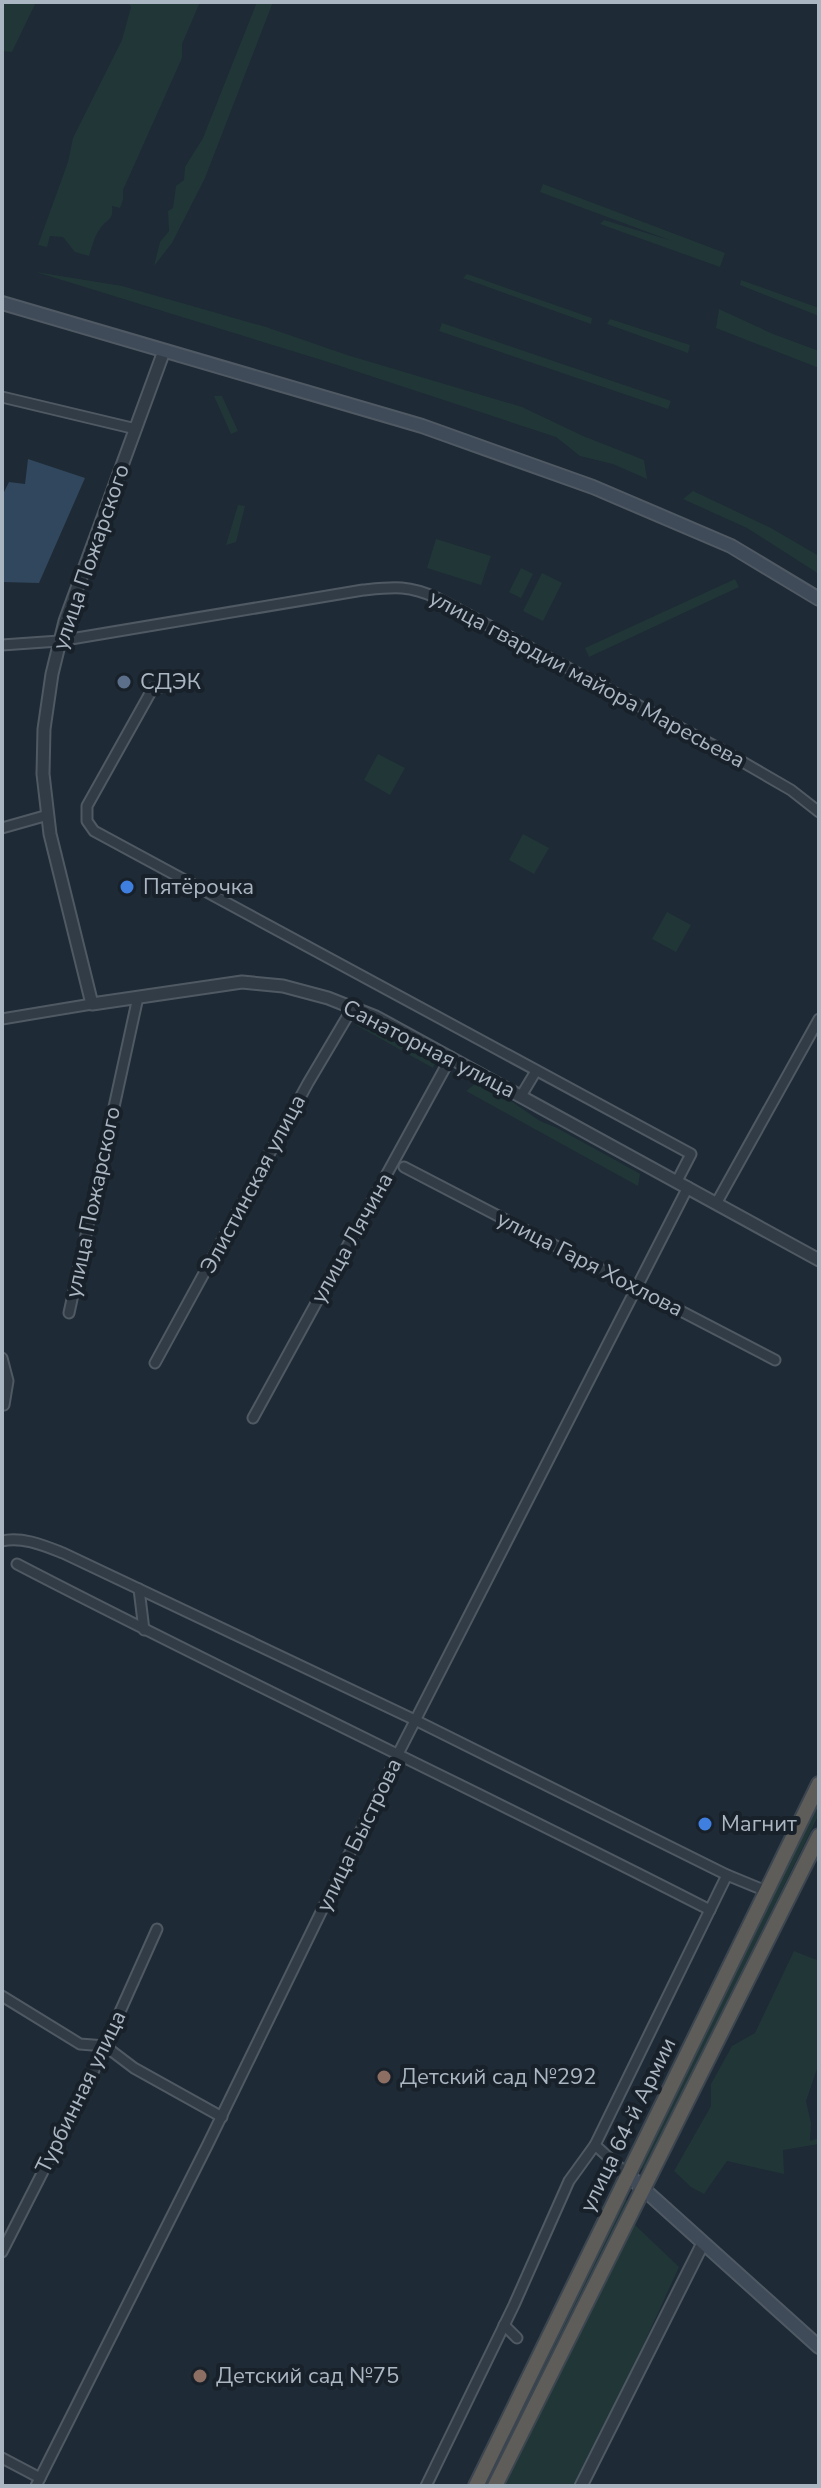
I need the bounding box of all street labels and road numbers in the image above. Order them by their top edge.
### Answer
street label: улица Пожарского [45,460,137,654]
street label: улица гвардии майора Маресьева [424,583,750,775]
street label: Санаторная улица [338,992,520,1106]
street label: Элистинская улица [193,1089,313,1279]
street label: улица Пожарского [58,1104,128,1300]
street label: улица Лячина [304,1167,400,1309]
street label: улица Гаря Хохлова [492,1204,688,1324]
street label: улица Быстрова [309,1753,409,1917]
street label: Турбинная улица [28,2005,134,2179]
street label: улица 64-й Армии [573,2033,683,2217]

